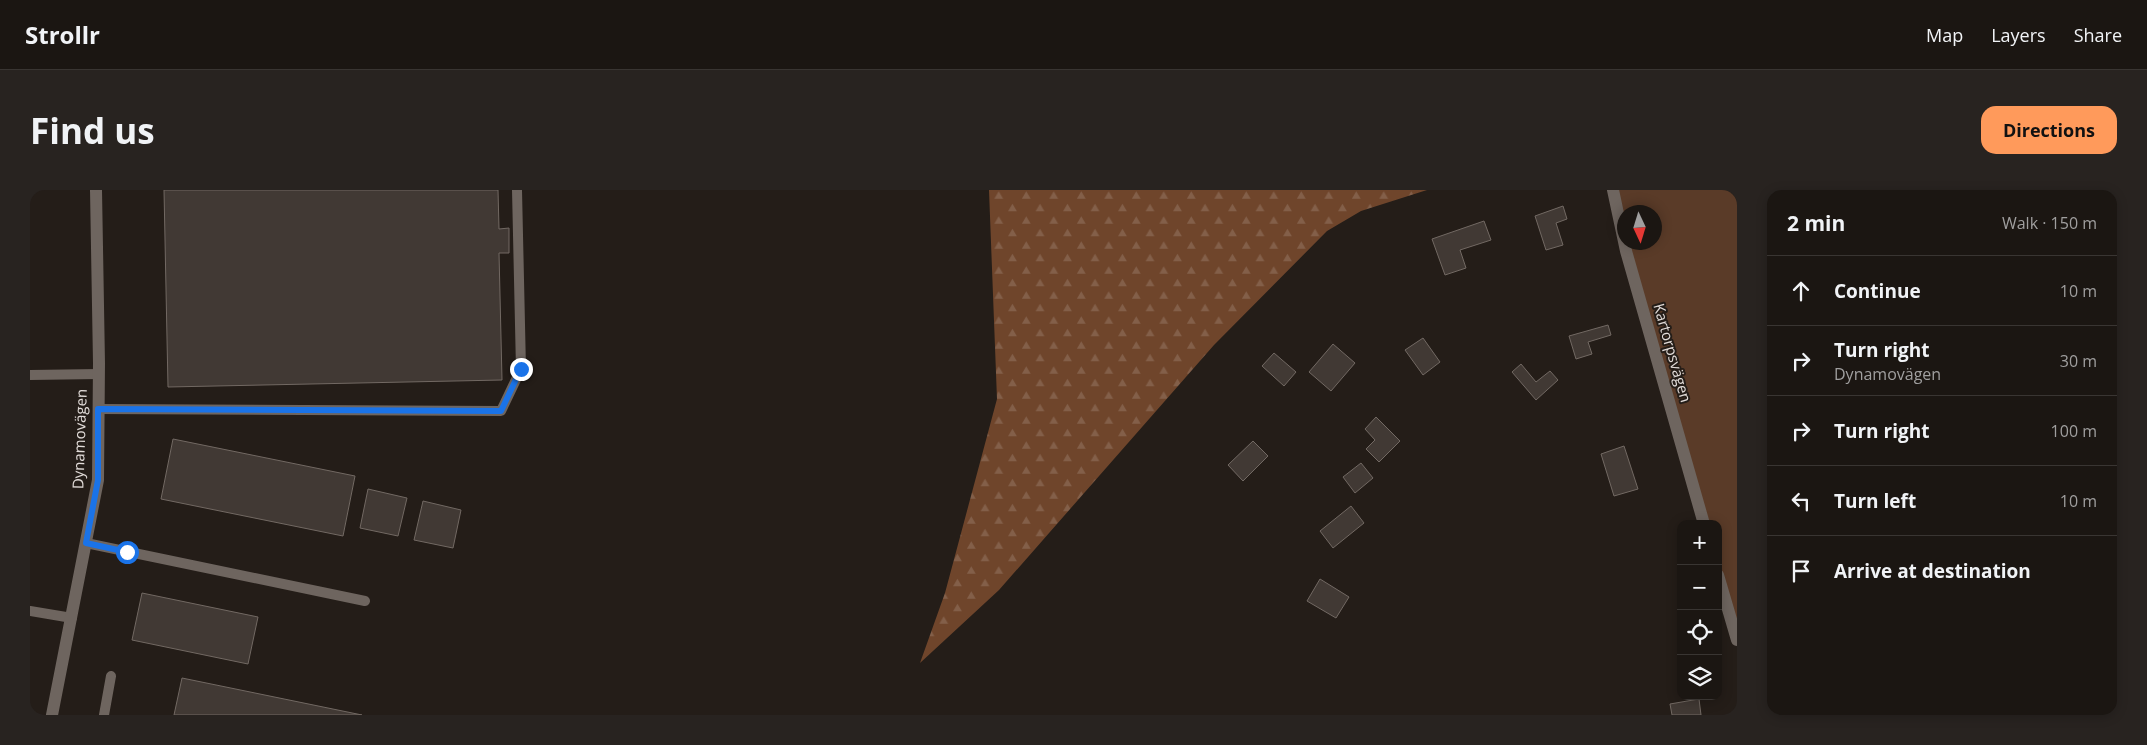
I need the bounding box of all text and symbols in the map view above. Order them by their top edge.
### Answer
text: Strollr [25,18,100,51]
text: Map [1926,23,1963,47]
text: Layers [1991,23,2046,47]
text: Share [2074,23,2122,47]
button: Directions [1981,106,2117,154]
text: Find us [30,107,155,154]
north arrow [1617,205,1662,250]
text: 2 min [1787,209,1845,237]
text: Walk · 150 m [2002,212,2097,234]
icon: ahead [1787,277,1815,305]
text: Continue [1834,278,1921,304]
text: 10 m [2060,280,2097,302]
street label: Kartorpsvägen [1649,301,1697,405]
text: Turn right [1834,337,1929,363]
icon: right [1787,347,1815,375]
text: 30 m [2060,350,2097,372]
route end [510,358,533,381]
text: Dynamovägen [1834,363,1941,385]
street label: Dynamovägen [67,388,91,490]
icon: right [1787,417,1815,445]
text: Turn right [1834,418,1929,444]
text: 100 m [2051,420,2097,442]
icon: left [1787,487,1815,515]
text: Turn left [1834,488,1916,514]
text: 10 m [2060,490,2097,512]
map controls [1677,520,1722,700]
button: + [1677,520,1722,565]
route start [116,541,139,564]
icon: arrive [1787,557,1815,585]
text: Arrive at destination [1834,558,2031,584]
button: − [1677,565,1722,610]
button: locate [1677,610,1722,655]
button: layers [1677,655,1722,700]

